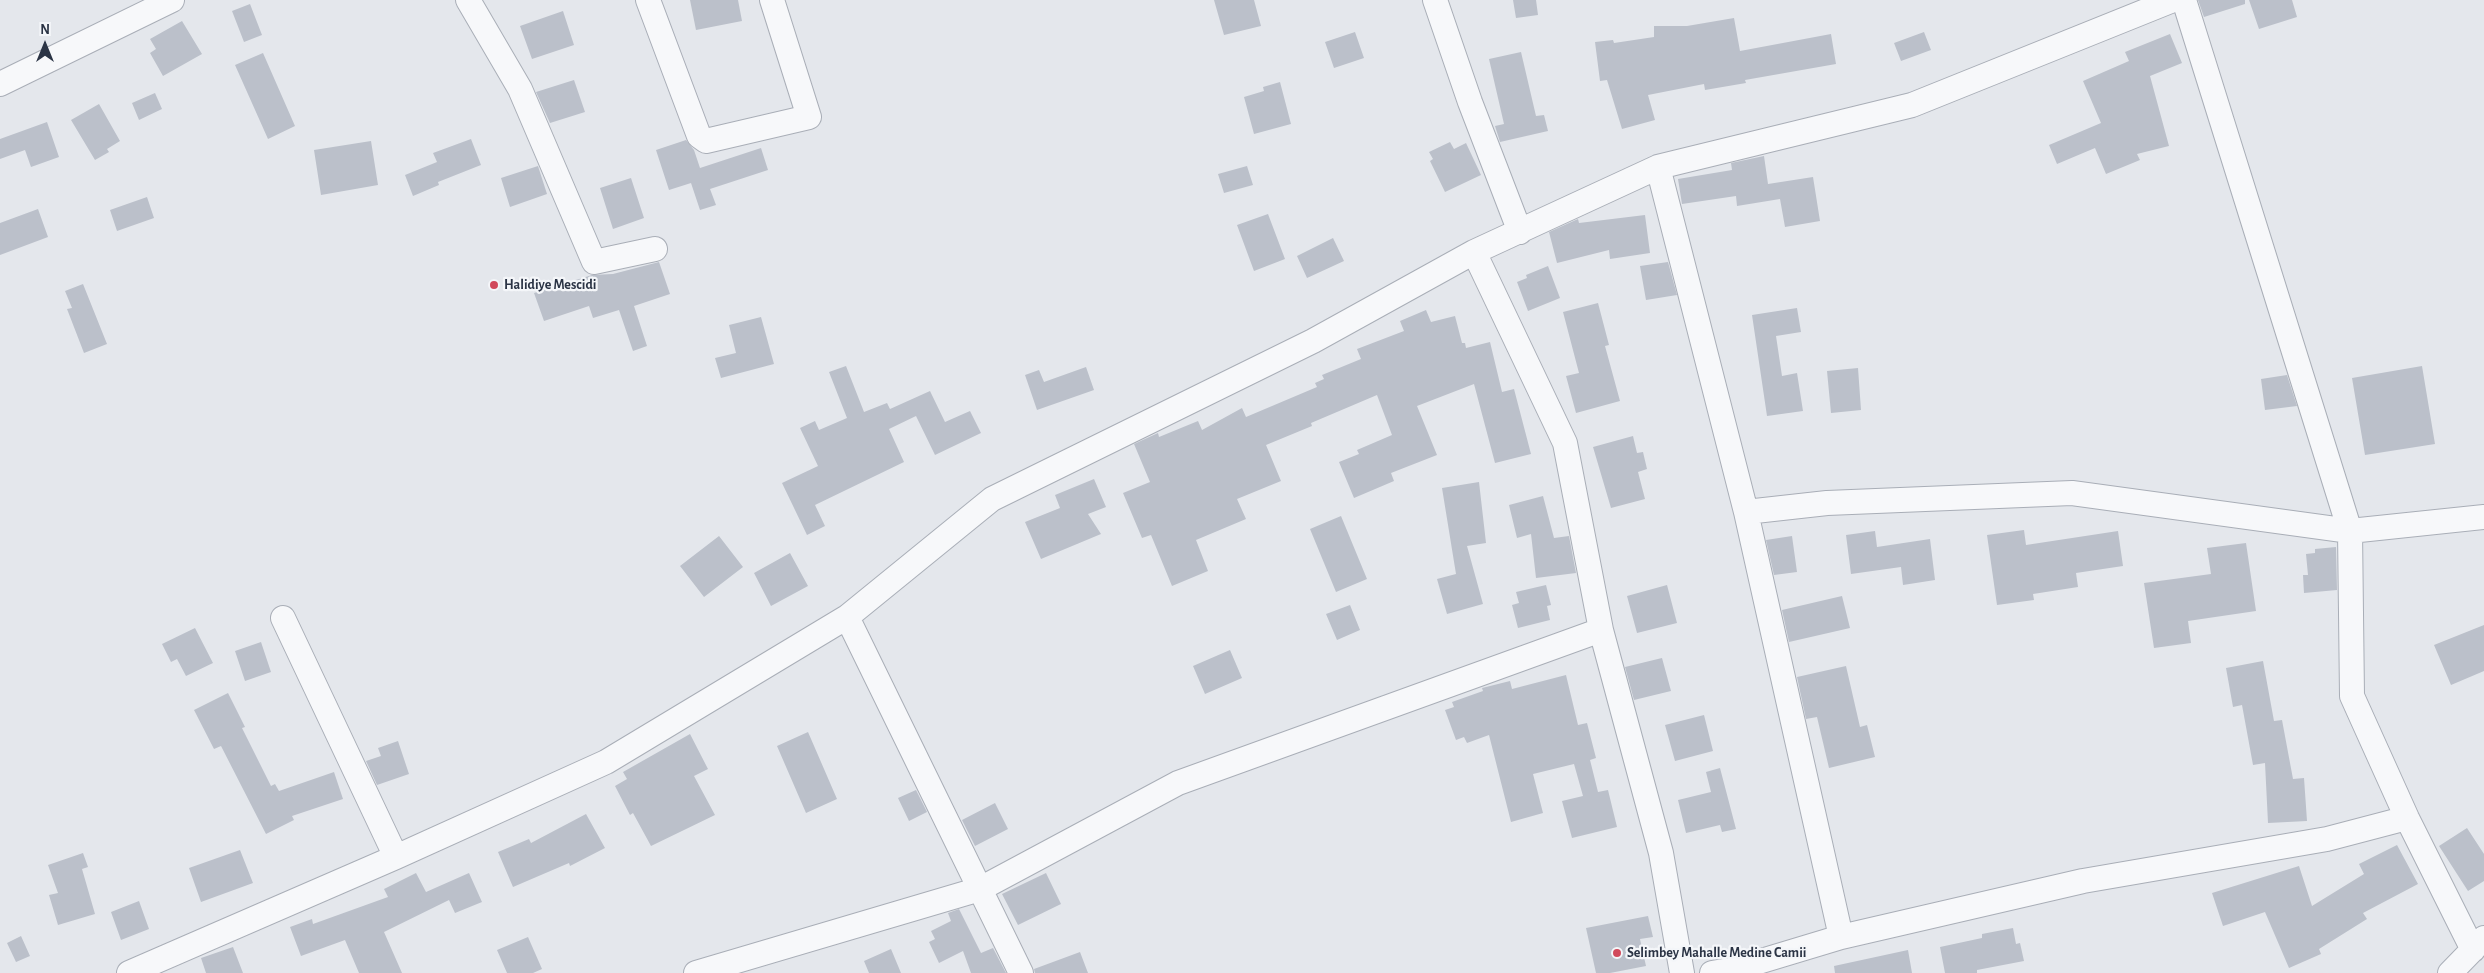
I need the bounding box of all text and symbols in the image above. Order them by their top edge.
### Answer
north arrow [20,20,70,70]
text: N [40,23,50,37]
place label: Halidiye Mescidi [504,277,596,293]
marker: Halidiye Mescidi [488,279,500,291]
place label: Selimbey Mahalle Medine Camii [1627,945,1806,961]
marker: Selimbey Mahalle Medine Camii [1611,947,1623,959]

